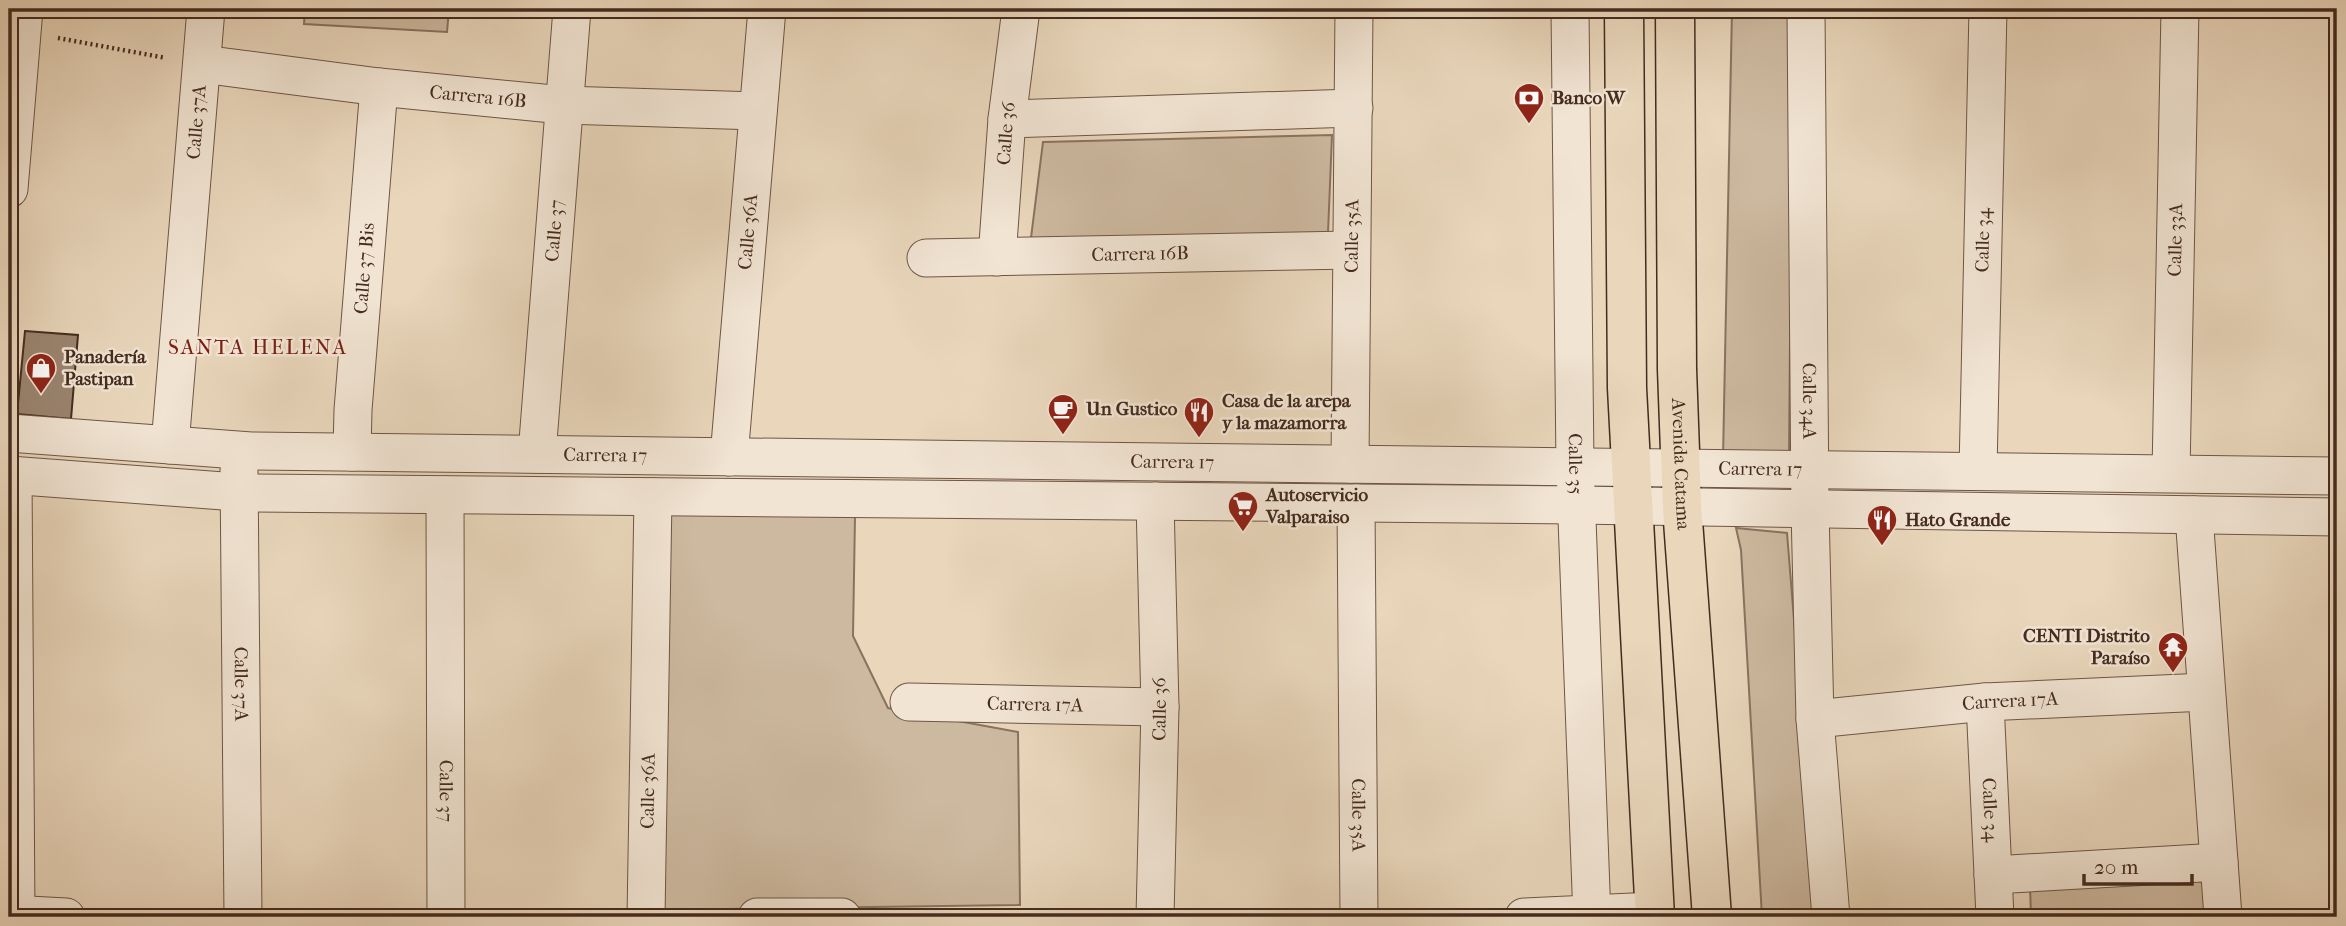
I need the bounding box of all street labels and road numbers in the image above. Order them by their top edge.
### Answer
street label: Carrera 16B [429,81,528,112]
street label: Calle 37A [183,83,211,160]
street label: Calle 36 [993,100,1020,166]
street label: Calle 36A [734,192,762,271]
street label: Calle 35A [1341,198,1363,273]
street label: Calle 37 [541,199,568,263]
street label: Calle 33A [2164,202,2187,277]
street label: Calle 34 [1971,207,1995,273]
street label: Calle 37 Bis [350,222,379,315]
street label: Carrera 16B [1091,242,1189,266]
street label: Calle 34A [1798,363,1820,440]
street label: Avenida Catama [1667,397,1695,531]
street label: Calle 35 [1564,433,1587,495]
street label: Carrera 17 [563,444,647,467]
street label: Carrera 17 [1130,451,1214,474]
street label: Carrera 17 [1718,458,1802,481]
street label: Calle 37A [230,647,252,722]
street label: Calle 36 [1148,676,1171,741]
street label: Carrera 17A [1961,688,2059,715]
street label: Carrera 17A [987,693,1084,716]
street label: Calle 36A [636,752,660,829]
street label: Calle 37 [435,760,457,822]
street label: Calle 34 [1978,777,2003,843]
street label: Calle 35A [1347,778,1370,853]

